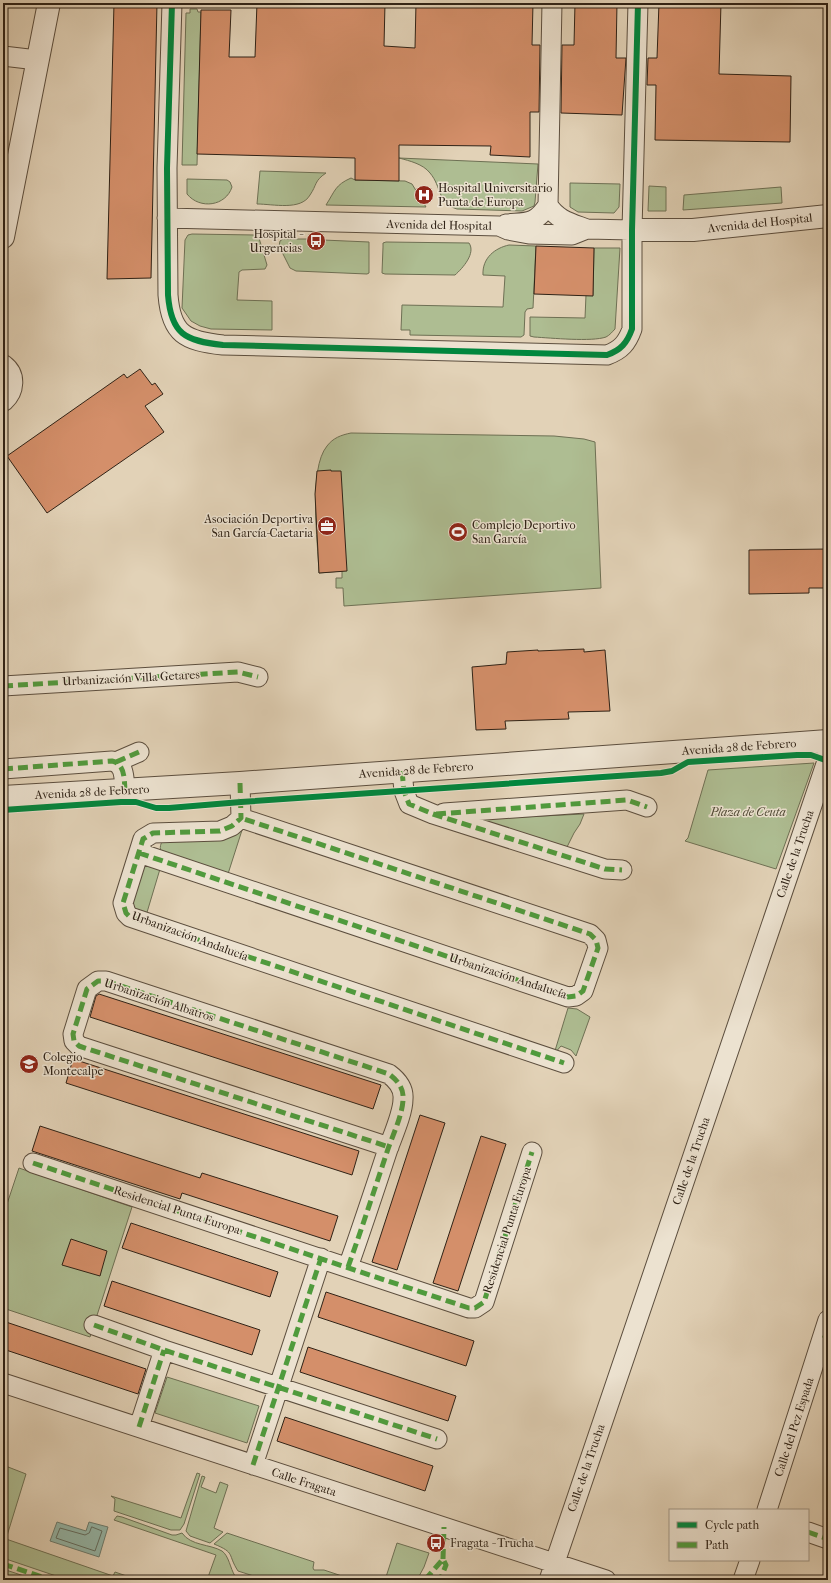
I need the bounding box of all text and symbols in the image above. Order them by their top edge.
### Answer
place label: Hospital Universitario Punta de Europa [438,181,552,209]
hospital icon: Hospital Universitario Punta de Europa [413,184,435,206]
street label: Avenida del Hospital [706,210,814,236]
street label: Avenida del Hospital [385,217,493,233]
place label: Hospital - Urgencias [250,227,304,255]
bus stop icon: Hospital - Urgencias [305,230,327,252]
place label: Asociación Deportiva San García-Caetaria [203,512,313,540]
office icon: Asociación Deportiva San García-Caetaria [316,515,338,537]
place label: Complejo Deportivo San García [472,518,576,546]
sports icon: Complejo Deportivo San García [447,521,469,543]
street label: Urbanización Villa Getares [62,667,201,689]
street label: Avenida 28 de Febrero [680,736,797,758]
street label: Avenida 28 de Febrero [357,759,474,781]
street label: Avenida 28 de Febrero [33,782,150,802]
park label: Plaza de Ceuta [709,805,786,819]
street label: Calle de la Trucha [773,808,817,900]
street label: Urbanización Andalucía [130,908,251,964]
street label: Urbanización Andalucía [447,950,569,1002]
street label: Urbanización Albatros [102,976,216,1025]
place label: Colegio Montecalpe [43,1050,104,1078]
school or university icon: Colegio Montecalpe [18,1053,40,1075]
street label: Calle de la Trucha [669,1115,713,1207]
street label: Residencial Punta Europa [480,1164,534,1295]
street label: Residencial Punta Europa [112,1183,243,1237]
street label: Calle del Pez Espada [771,1375,817,1478]
street label: Calle de la Trucha [564,1422,608,1514]
street label: Calle Fragata [270,1465,339,1499]
legend [669,1509,809,1561]
text: Cycle path [705,1518,760,1532]
bus stop icon: Fragata - Trucha [425,1532,447,1554]
place label: Fragata - Trucha [450,1536,534,1550]
text: Path [705,1538,729,1552]

